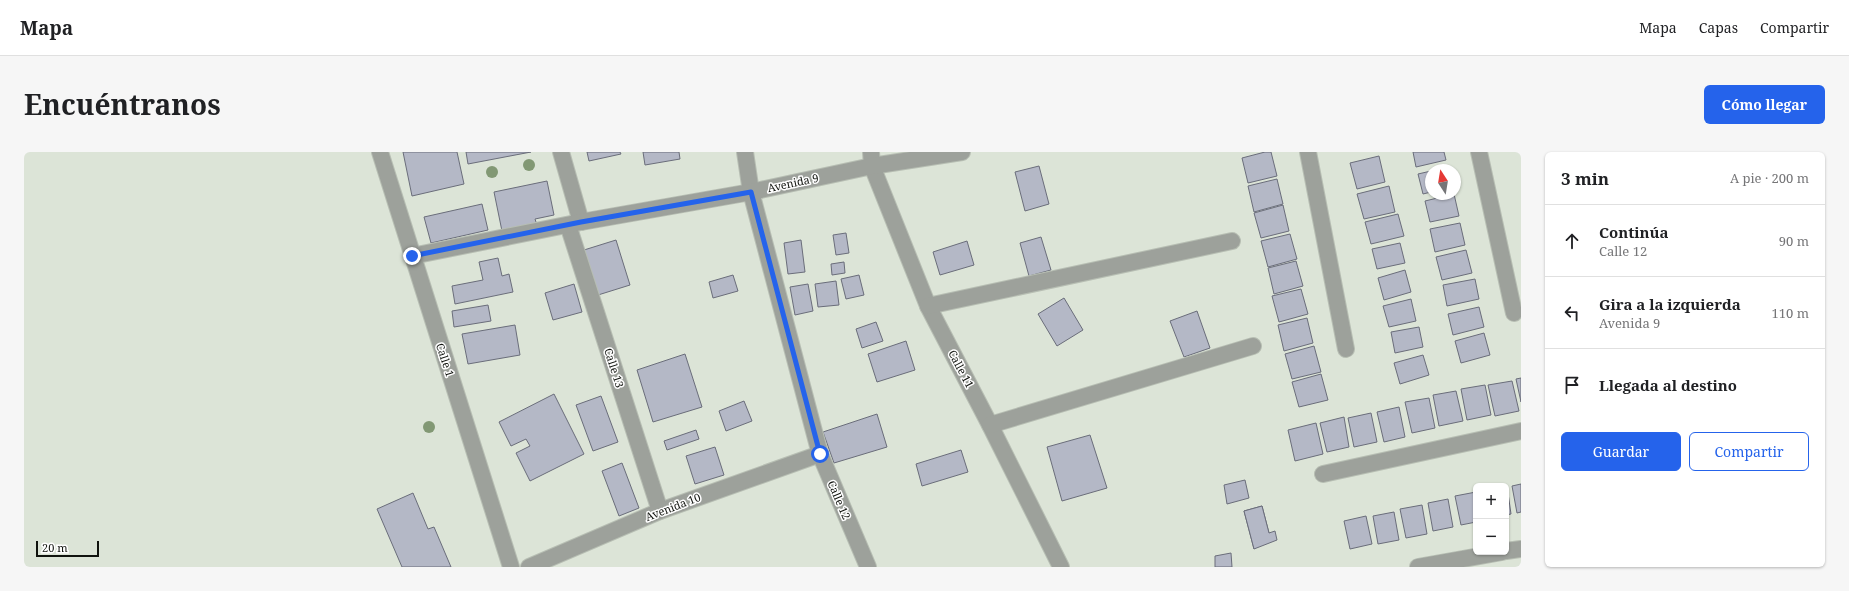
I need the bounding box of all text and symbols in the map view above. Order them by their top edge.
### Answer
text: Mapa [20,15,73,41]
text: Mapa [1639,18,1677,37]
text: Capas [1699,18,1738,37]
text: Compartir [1760,18,1829,37]
text: Encuéntranos [24,85,221,123]
button: Cómo llegar [1704,85,1825,124]
north arrow [1425,164,1461,200]
text: 3 min [1561,167,1609,190]
text: A pie · 200 m [1730,169,1809,187]
street label: Avenida 9 [766,170,820,195]
text: Continúa [1599,222,1669,242]
icon: ahead [1561,230,1583,252]
text: 90 m [1779,232,1809,250]
text: Calle 12 [1599,242,1647,260]
route end [403,247,421,265]
text: Gira a la izquierda [1599,294,1741,314]
icon: left [1561,302,1583,324]
text: 110 m [1772,304,1809,322]
text: Avenida 9 [1599,314,1660,332]
street label: Calle 1 [433,341,458,379]
street label: Calle 13 [601,346,628,390]
street label: Calle 11 [945,347,978,390]
icon: arrive [1561,374,1583,396]
text: Llegada al destino [1599,375,1737,395]
button: Guardar [1561,432,1681,471]
button: Compartir [1689,432,1809,471]
route start [811,445,829,463]
street label: Calle 12 [825,478,854,522]
map controls [1473,483,1509,555]
button: + [1473,483,1509,519]
street label: Avenida 10 [643,489,703,524]
button: − [1473,519,1509,555]
scale bar [36,539,99,558]
text: 20 m [42,540,68,555]

